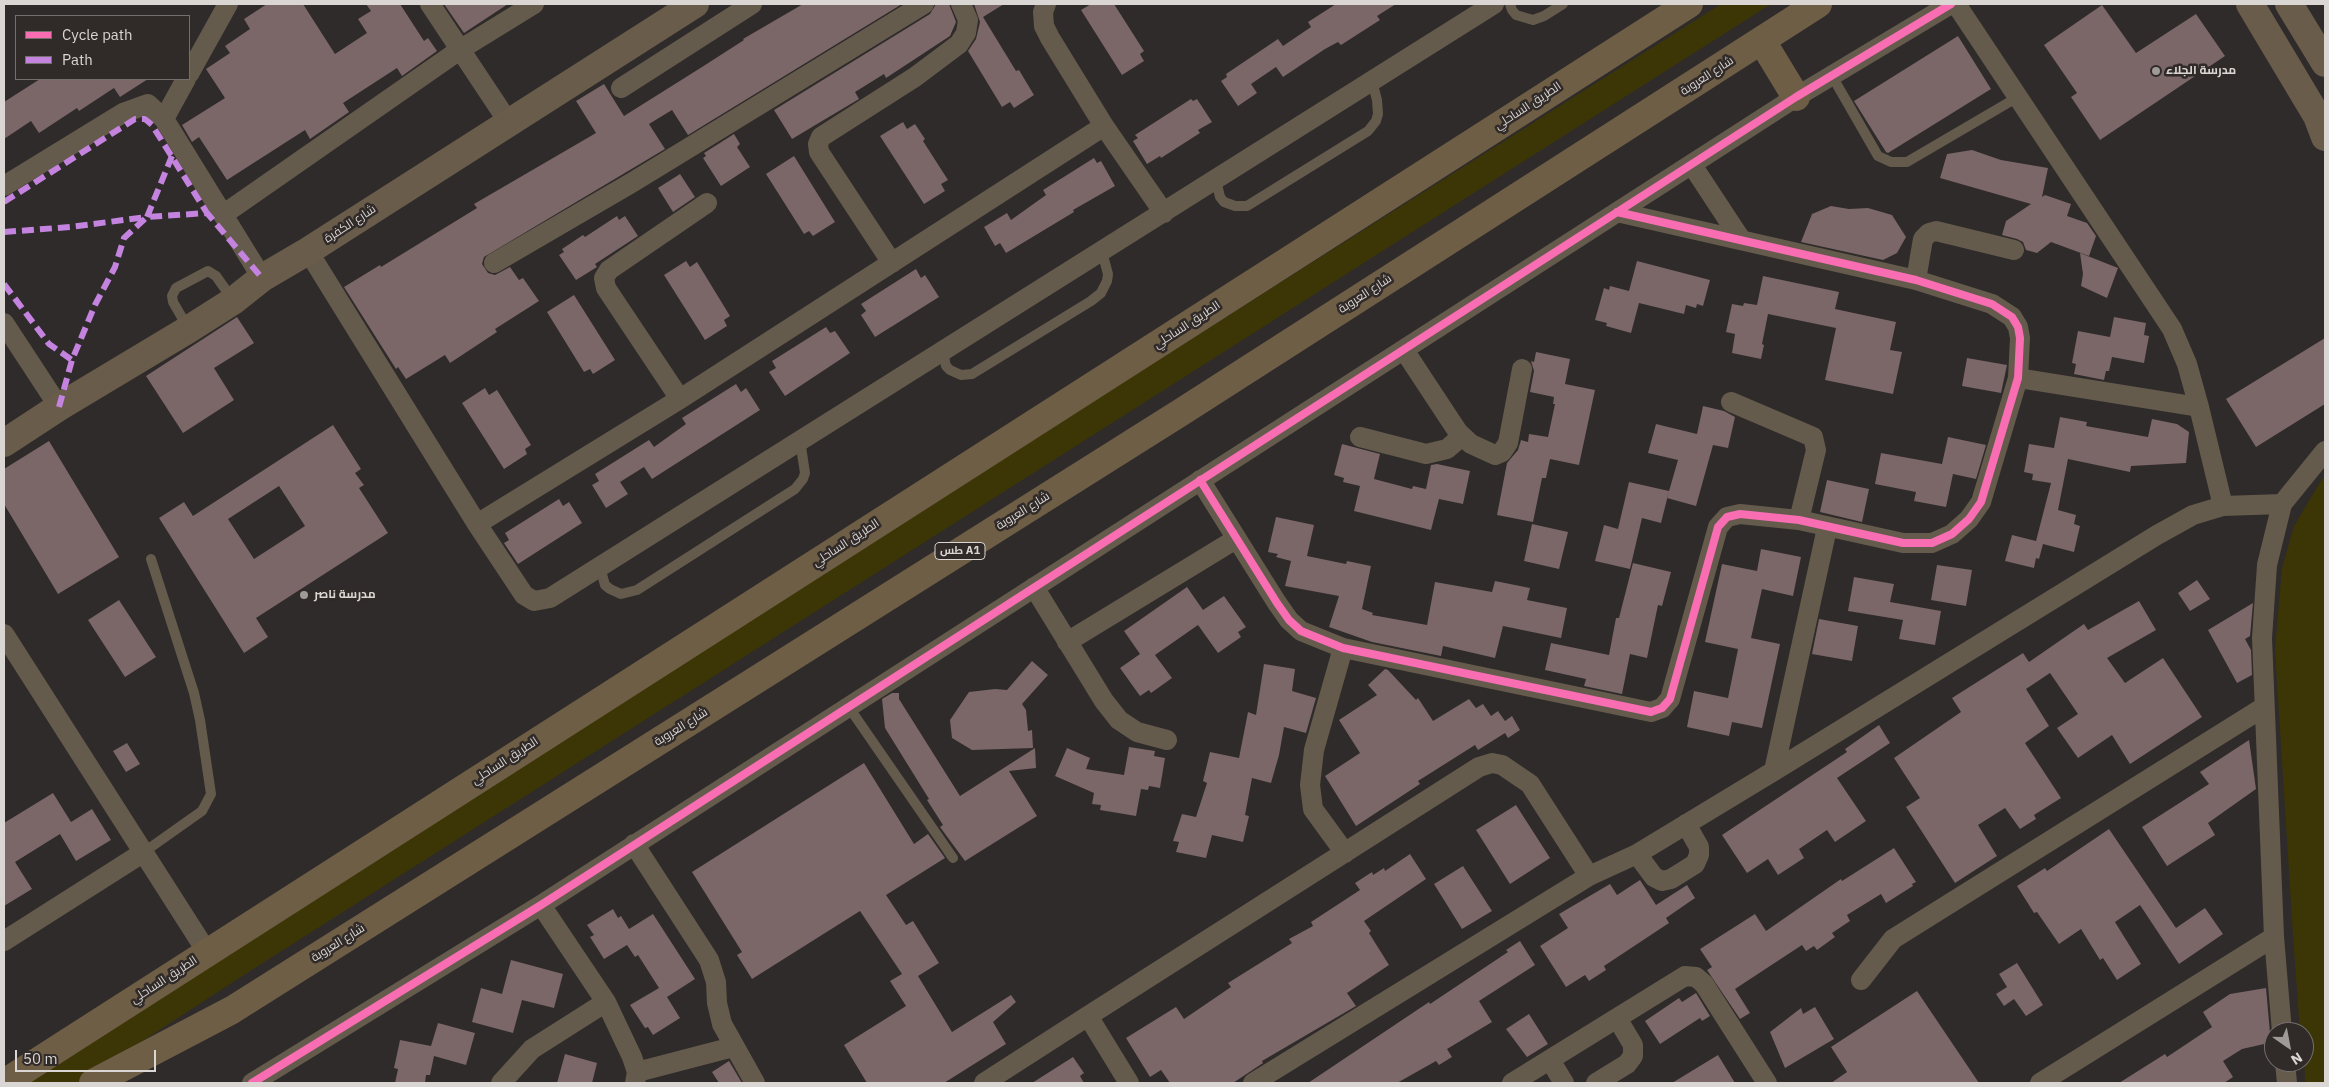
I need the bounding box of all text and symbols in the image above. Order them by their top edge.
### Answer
legend [15,15,190,80]
text: Cycle path [62,25,133,44]
text: Path [62,50,93,69]
street label: شارع العروبة [1678,53,1736,99]
place label: مدرسة الجلاء [2166,64,2236,78]
marker: مدرسة الجلاء [2150,65,2162,77]
street label: الطريق الساحلي [1492,79,1564,133]
street label: شارع الكفرة [321,202,379,246]
street label: شارع العروبة [1336,271,1394,317]
street label: الطريق الساحلي [1151,298,1223,352]
street label: شارع العروبة [994,489,1052,533]
street label: الطريق الساحلي [810,516,882,570]
road number: طس A1 [935,542,985,560]
place label: مدرسة ناصر [314,588,376,602]
marker: مدرسة ناصر [298,589,310,601]
street label: شارع العروبة [652,705,710,749]
street label: الطريق الساحلي [469,734,541,788]
street label: شارع العروبة [309,921,367,965]
street label: الطريق الساحلي [128,953,200,1007]
north arrow [2264,1022,2314,1072]
scale bar [18,1040,159,1072]
text: N [2287,1048,2306,1069]
text: 50 m [23,1049,58,1068]

